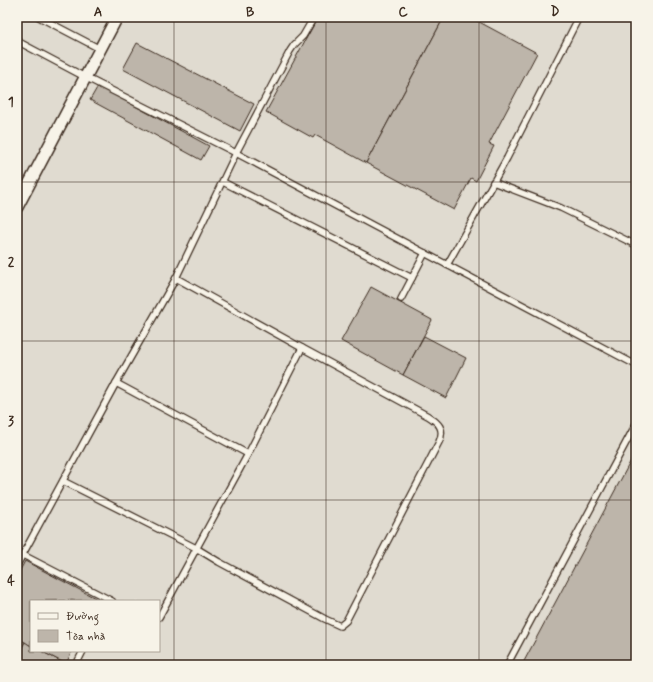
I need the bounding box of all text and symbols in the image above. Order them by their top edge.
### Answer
text: A [94,4,102,21]
text: B [246,4,255,21]
text: C [398,4,408,21]
text: D [551,4,560,21]
text: 1 [8,94,14,111]
text: 2 [8,254,15,271]
text: 3 [8,413,14,430]
text: 4 [7,573,15,590]
legend [30,600,160,652]
text: Đường [66,609,99,626]
text: Tòa nhà [66,629,106,645]

